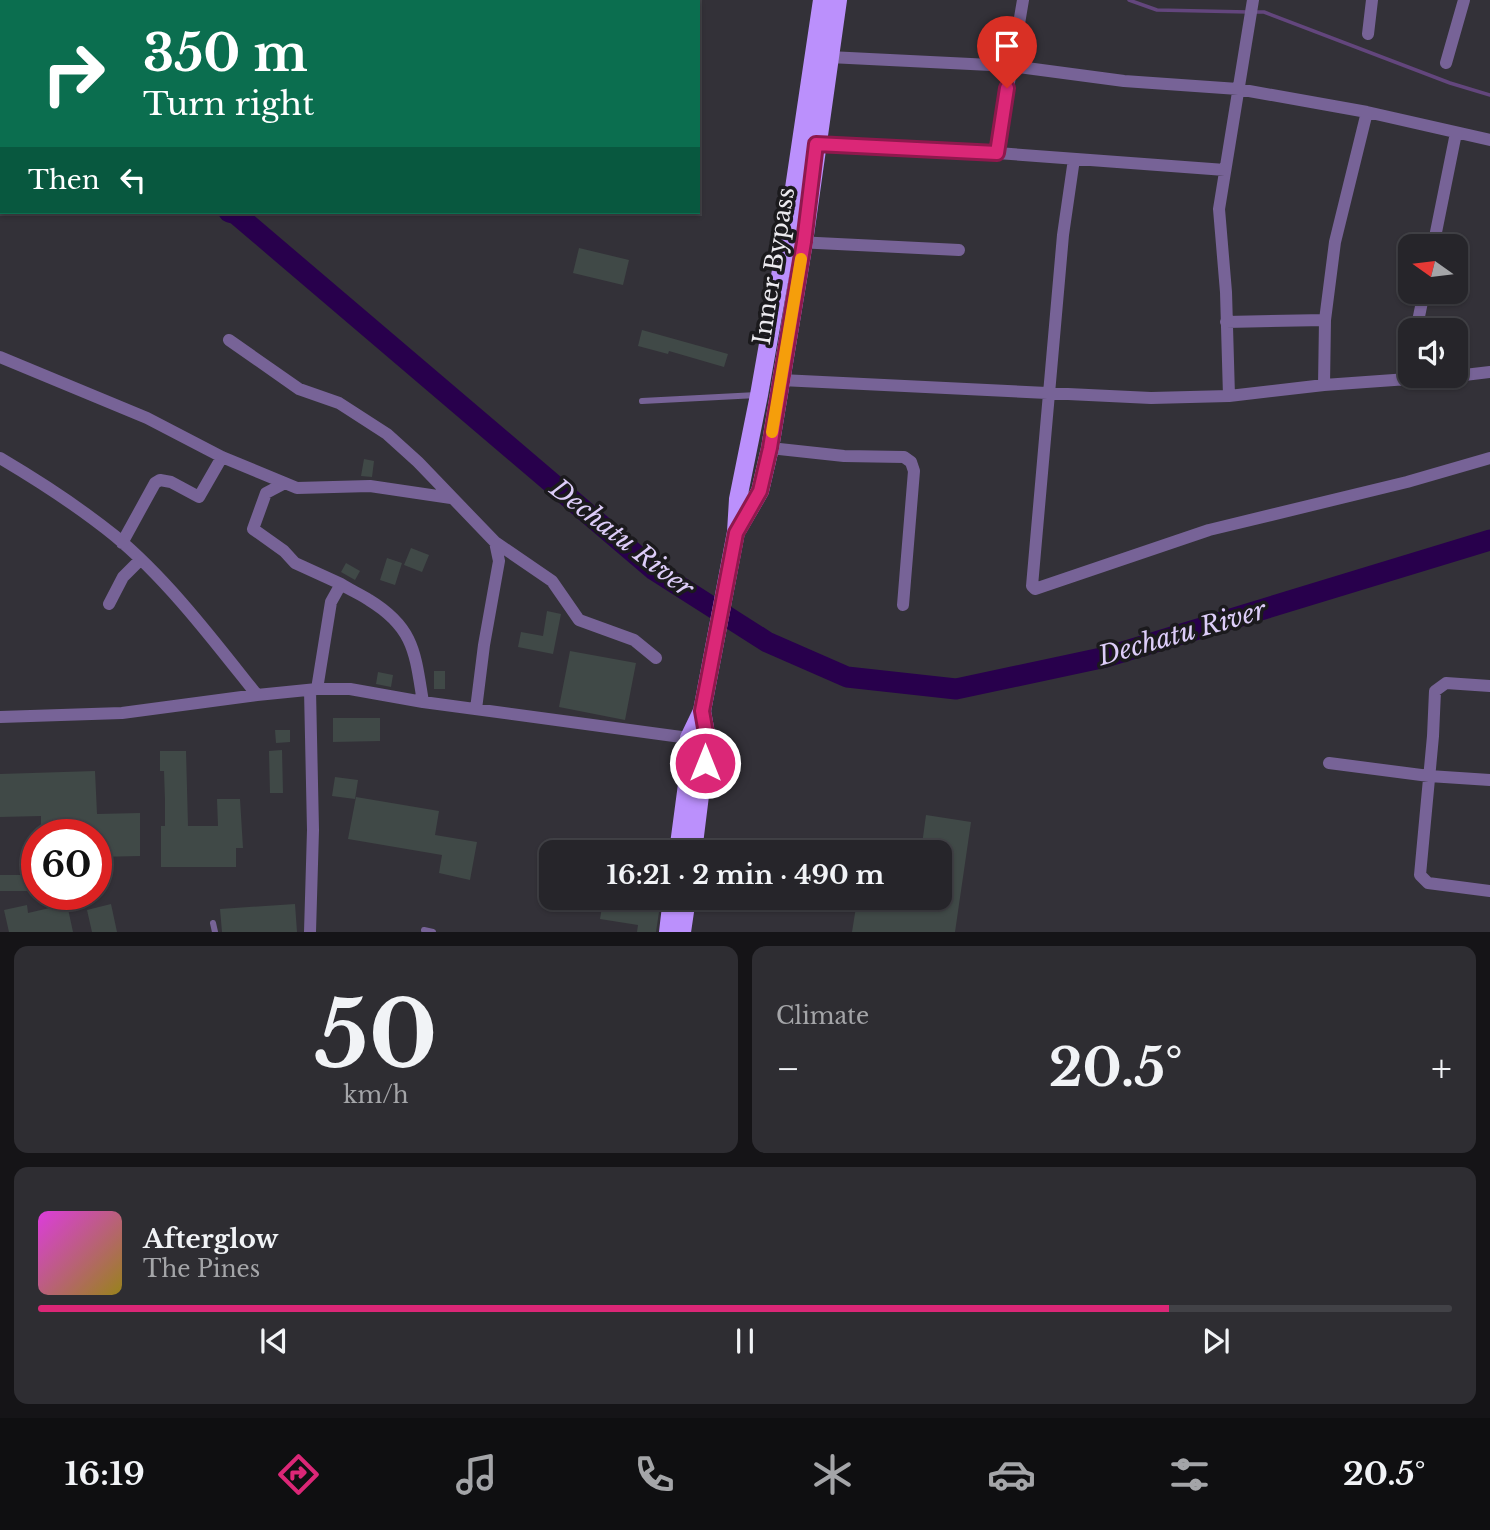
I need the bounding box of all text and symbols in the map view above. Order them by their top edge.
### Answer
pin [977,16,1037,88]
text: 350 m [143,23,308,84]
icon: arrive [988,27,1026,65]
icon: right [28,28,119,119]
text: Turn right [143,84,314,124]
icon: left [114,161,152,199]
text: Then [28,164,100,196]
street label: Inner Bypass [747,185,800,347]
north arrow [1398,234,1468,304]
map controls [1398,234,1468,388]
button: sound [1398,318,1468,388]
water label: Dechatu River [543,472,701,605]
water label: Dechatu River [1093,593,1271,673]
position arrow [668,726,742,800]
speed limit sign: 60 [21,819,112,910]
text: 16:21 · 2 min · 490 m [607,859,884,891]
text: 50 [315,979,437,1092]
text: Climate [776,1002,869,1030]
text: 20.5° [1049,1036,1183,1100]
text: − [776,1045,800,1092]
text: + [1431,1045,1452,1092]
text: km/h [343,1081,409,1109]
text: Afterglow [143,1223,279,1255]
text: The Pines [143,1255,260,1283]
icon: previous [255,1322,293,1360]
icon: pause [726,1322,764,1360]
icon: next [1197,1322,1235,1360]
icon: directions [274,1450,323,1499]
icon: music [452,1450,501,1499]
icon: phone [630,1450,679,1499]
icon: climate [808,1450,857,1499]
icon: car [987,1450,1036,1499]
icon: filters [1165,1450,1214,1499]
text: 16:19 [65,1454,145,1494]
text: 20.5° [1343,1454,1425,1494]

